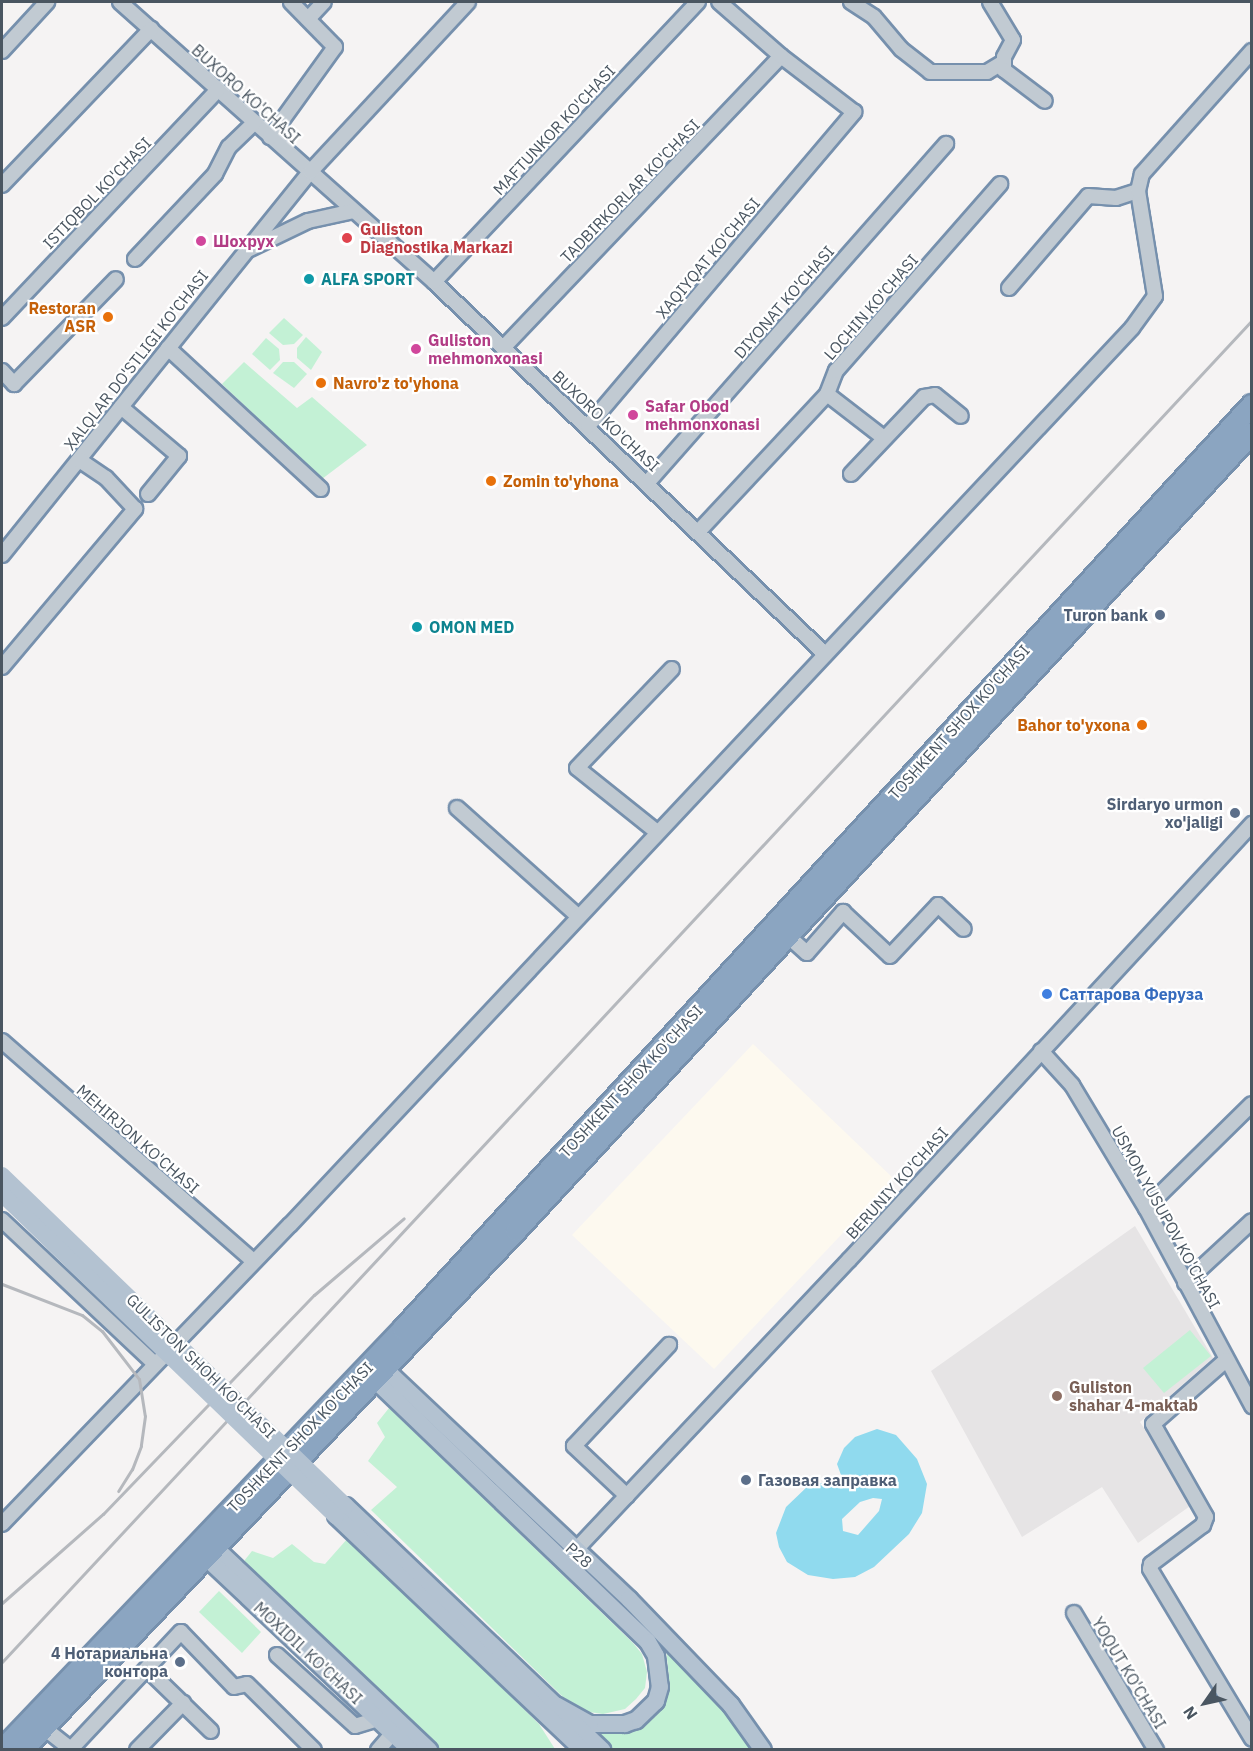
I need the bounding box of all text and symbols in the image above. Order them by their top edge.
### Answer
street label: BUXORO KO'CHASI [188,40,304,148]
street label: MAFTUNKOR KO'CHASI [489,61,619,199]
street label: TADBIRKORLAR KO'CHASI [556,115,704,267]
street label: ISTIQBOL KO'CHASI [39,133,155,253]
street label: XAQIYQAT KO'CHASI [652,194,764,322]
place label: Guliston Diagnostika Markazi [360,219,513,257]
marker: Guliston Diagnostika Markazi [338,229,356,247]
place label: Шохрух [213,231,274,251]
marker: Шохрух [194,234,208,248]
street label: DIYONAT KO'CHASI [730,242,838,362]
street label: LOCHIN KO'CHASI [820,250,922,364]
street label: XALQLAR DO'STLIGI KO'CHASI [60,266,212,454]
place label: ALFA SPORT [321,269,415,289]
marker: ALFA SPORT [302,272,316,286]
place label: Restoran ASR [29,298,96,336]
marker: Restoran ASR [101,310,115,324]
place label: Guliston mehmonxonasi [428,330,543,368]
marker: Guliston mehmonxonasi [409,342,423,356]
street label: BUXORO KO'CHASI [549,367,663,475]
place label: Navro'z to'yhona [333,373,459,393]
marker: Navro'z to'yhona [314,376,328,390]
place label: Safar Obod mehmonxonasi [645,396,760,434]
marker: Safar Obod mehmonxonasi [626,408,640,422]
place label: Zomin to'yhona [503,471,619,491]
marker: Zomin to'yhona [484,474,498,488]
place label: Turon bank [1064,605,1148,625]
marker: Turon bank [1153,608,1167,622]
place label: OMON MED [429,617,514,637]
marker: OMON MED [410,620,424,634]
street label: TOSHKENT SHOX KO'CHASI [884,641,1034,803]
place label: Bahor to'yxona [1017,715,1130,735]
marker: Bahor to'yxona [1135,718,1149,732]
place label: Sirdaryo urmon xo'jaligi [1107,794,1223,832]
marker: Sirdaryo urmon xo'jaligi [1228,806,1242,820]
place label: Саттарова Феруза [1059,984,1203,1004]
marker: Саттарова Феруза [1040,987,1054,1001]
street label: TOSHKENT SHOX KO'CHASI [555,1001,707,1161]
street label: MEHIRJON KO'CHASI [73,1080,203,1198]
street label: USMON YUSUPOV KO'CHASI [1108,1122,1224,1312]
street label: BERUNIY KO'CHASI [842,1123,952,1243]
street label: GULISTON SHOH KO'CHASI [123,1290,279,1442]
street label: TOSHKENT SHOX KO'CHASI [223,1358,377,1516]
place label: Guliston shahar 4-maktab [1069,1377,1198,1415]
marker: Guliston shahar 4-maktab [1050,1389,1064,1403]
place label: Газовая заправка [758,1470,897,1490]
marker: Газовая заправка [739,1473,753,1487]
street label: Р28 [562,1538,596,1572]
street label: MOXIDIL KO'CHASI [250,1598,366,1708]
street label: YOQUT KO'CHASI [1088,1614,1170,1732]
place label: 4 Нотариальна контора [51,1643,168,1681]
marker: 4 Нотариальна контора [173,1655,187,1669]
north arrow [1175,1673,1235,1733]
text: N [1179,1703,1202,1723]

